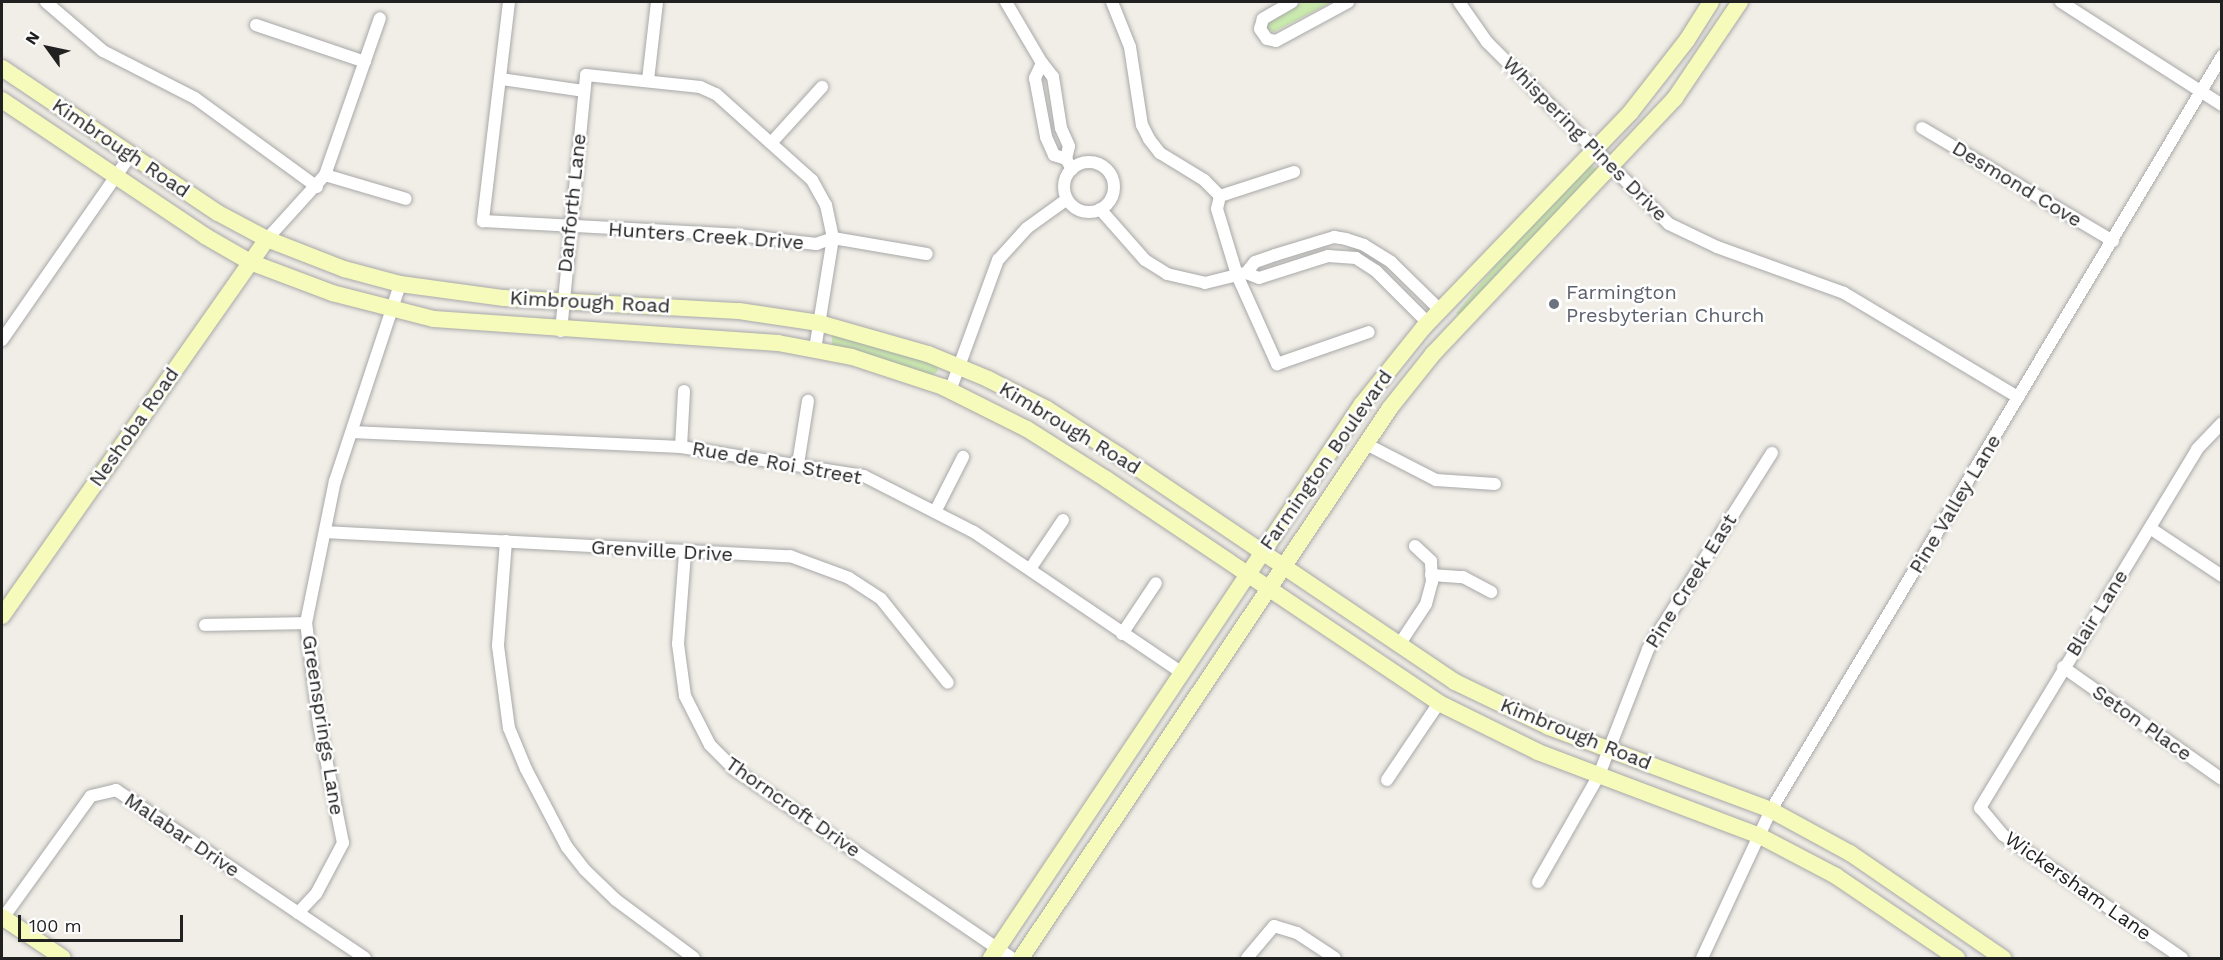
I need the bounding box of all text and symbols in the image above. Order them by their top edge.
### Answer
north arrow [18,18,78,78]
text: N [21,28,44,48]
street label: Whispering Pines Drive [1498,52,1672,226]
street label: Kimbrough Road [48,93,194,203]
street label: Danforth Lane [553,132,591,274]
street label: Desmond Cove [1948,136,2086,232]
street label: Hunters Creek Drive [607,217,805,255]
place label: Farmington Presbyterian Church [1566,280,1764,327]
street label: Kimbrough Road [509,286,671,318]
marker: Farmington Presbyterian Church [1547,297,1561,311]
street label: Neshoba Road [84,363,184,491]
street label: Farmington Boulevard [1255,365,1397,555]
street label: Kimbrough Road [995,376,1145,480]
street label: Pine Valley Lane [1904,430,2006,578]
street label: Rue de Roi Street [690,436,864,490]
street label: Pine Creek East [1640,509,1742,653]
street label: Grenville Drive [590,535,734,567]
street label: Blair Lane [2061,565,2133,661]
street label: Greensprings Lane [297,633,349,817]
street label: Seton Place [2088,680,2196,766]
street label: Kimbrough Road [1497,693,1655,775]
street label: Thorncroft Drive [721,751,865,863]
street label: Malabar Drive [120,788,244,882]
street label: Wickersham Lane [2000,826,2156,946]
scale bar [21,903,186,941]
text: 100 m [29,915,82,936]

